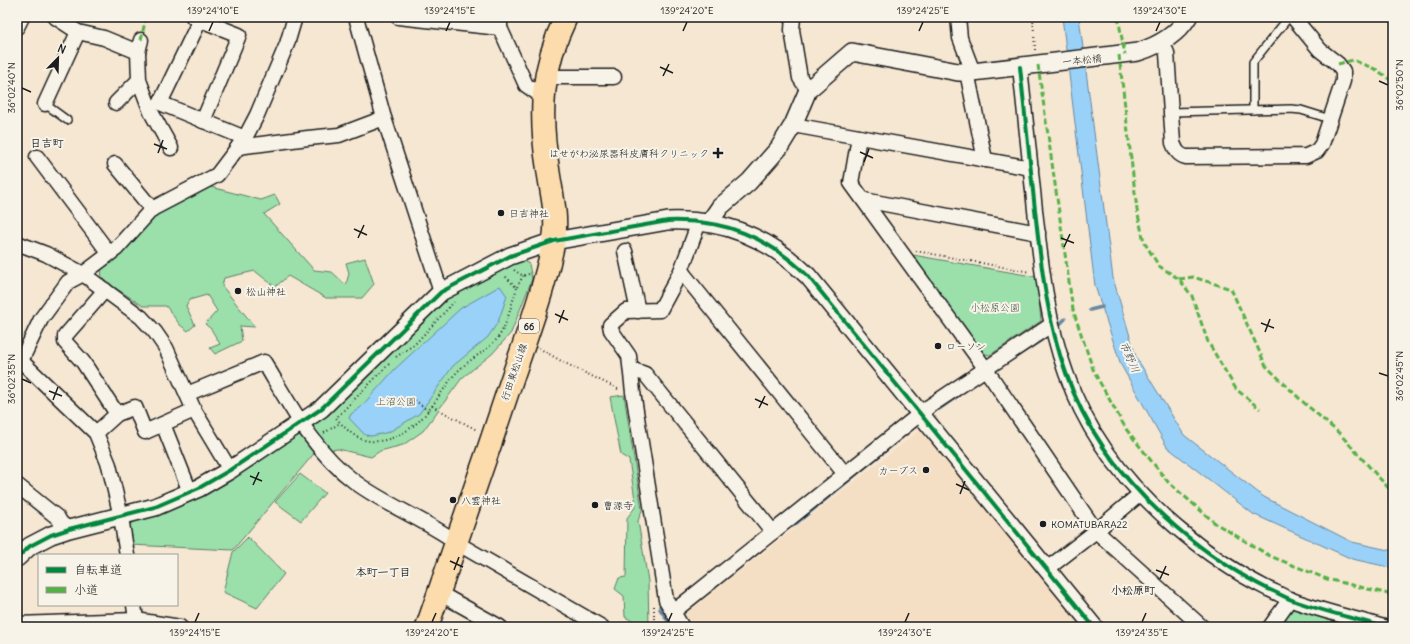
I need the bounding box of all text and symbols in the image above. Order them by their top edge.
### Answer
text: 139°24'10"E [187,4,239,17]
text: 139°24'15"E [425,4,475,17]
text: 139°24'20"E [660,4,714,17]
text: 139°24'25"E [897,4,949,17]
text: 139°24'30"E [1133,4,1187,17]
north arrow [38,38,78,78]
text: N [56,41,68,57]
street label: 一本松橋 [1061,51,1103,69]
text: 36°02'50"N [1393,59,1406,111]
text: 36°02'40"N [5,62,18,114]
district label: 日吉町 [31,136,64,150]
place label: はせがわ泌尿器科皮膚科クリニック [549,147,709,160]
marker: はせがわ泌尿器科皮膚科クリニック [712,147,724,159]
place label: 日吉神社 [509,207,549,220]
marker: 日吉神社 [496,208,506,218]
place label: 松山神社 [246,285,286,298]
marker: 松山神社 [233,286,243,296]
park label: 小松原公園 [970,301,1020,314]
road number: 66 [519,319,539,333]
water label: 市野川 [1117,339,1143,375]
place label: ローソン [946,340,986,353]
marker: ローソン [933,341,943,351]
street label: 行田東松山線 [498,342,530,402]
text: 36°02'45"N [1393,351,1406,401]
text: 36°02'35"N [5,354,18,404]
park label: 上沼公園 [376,395,416,408]
place label: カーブス [879,464,918,477]
marker: カーブス [921,465,931,475]
place label: 八雲神社 [461,494,501,507]
marker: 八雲神社 [448,495,458,505]
place label: 曹源寺 [603,499,633,512]
marker: 曹源寺 [590,500,600,510]
place label: KOMATUBARA22 [1051,518,1128,531]
marker: KOMATUBARA22 [1038,519,1048,529]
legend [38,554,178,606]
text: 自転車道 [74,562,122,577]
district label: 本町一丁目 [356,565,411,579]
text: 小道 [74,582,98,597]
district label: 小松原町 [1111,583,1156,597]
text: 139°24'15"E [170,626,220,639]
text: 139°24'20"E [405,626,459,639]
text: 139°24'25"E [642,626,694,639]
text: 139°24'30"E [878,626,932,639]
text: 139°24'35"E [1116,626,1168,639]

